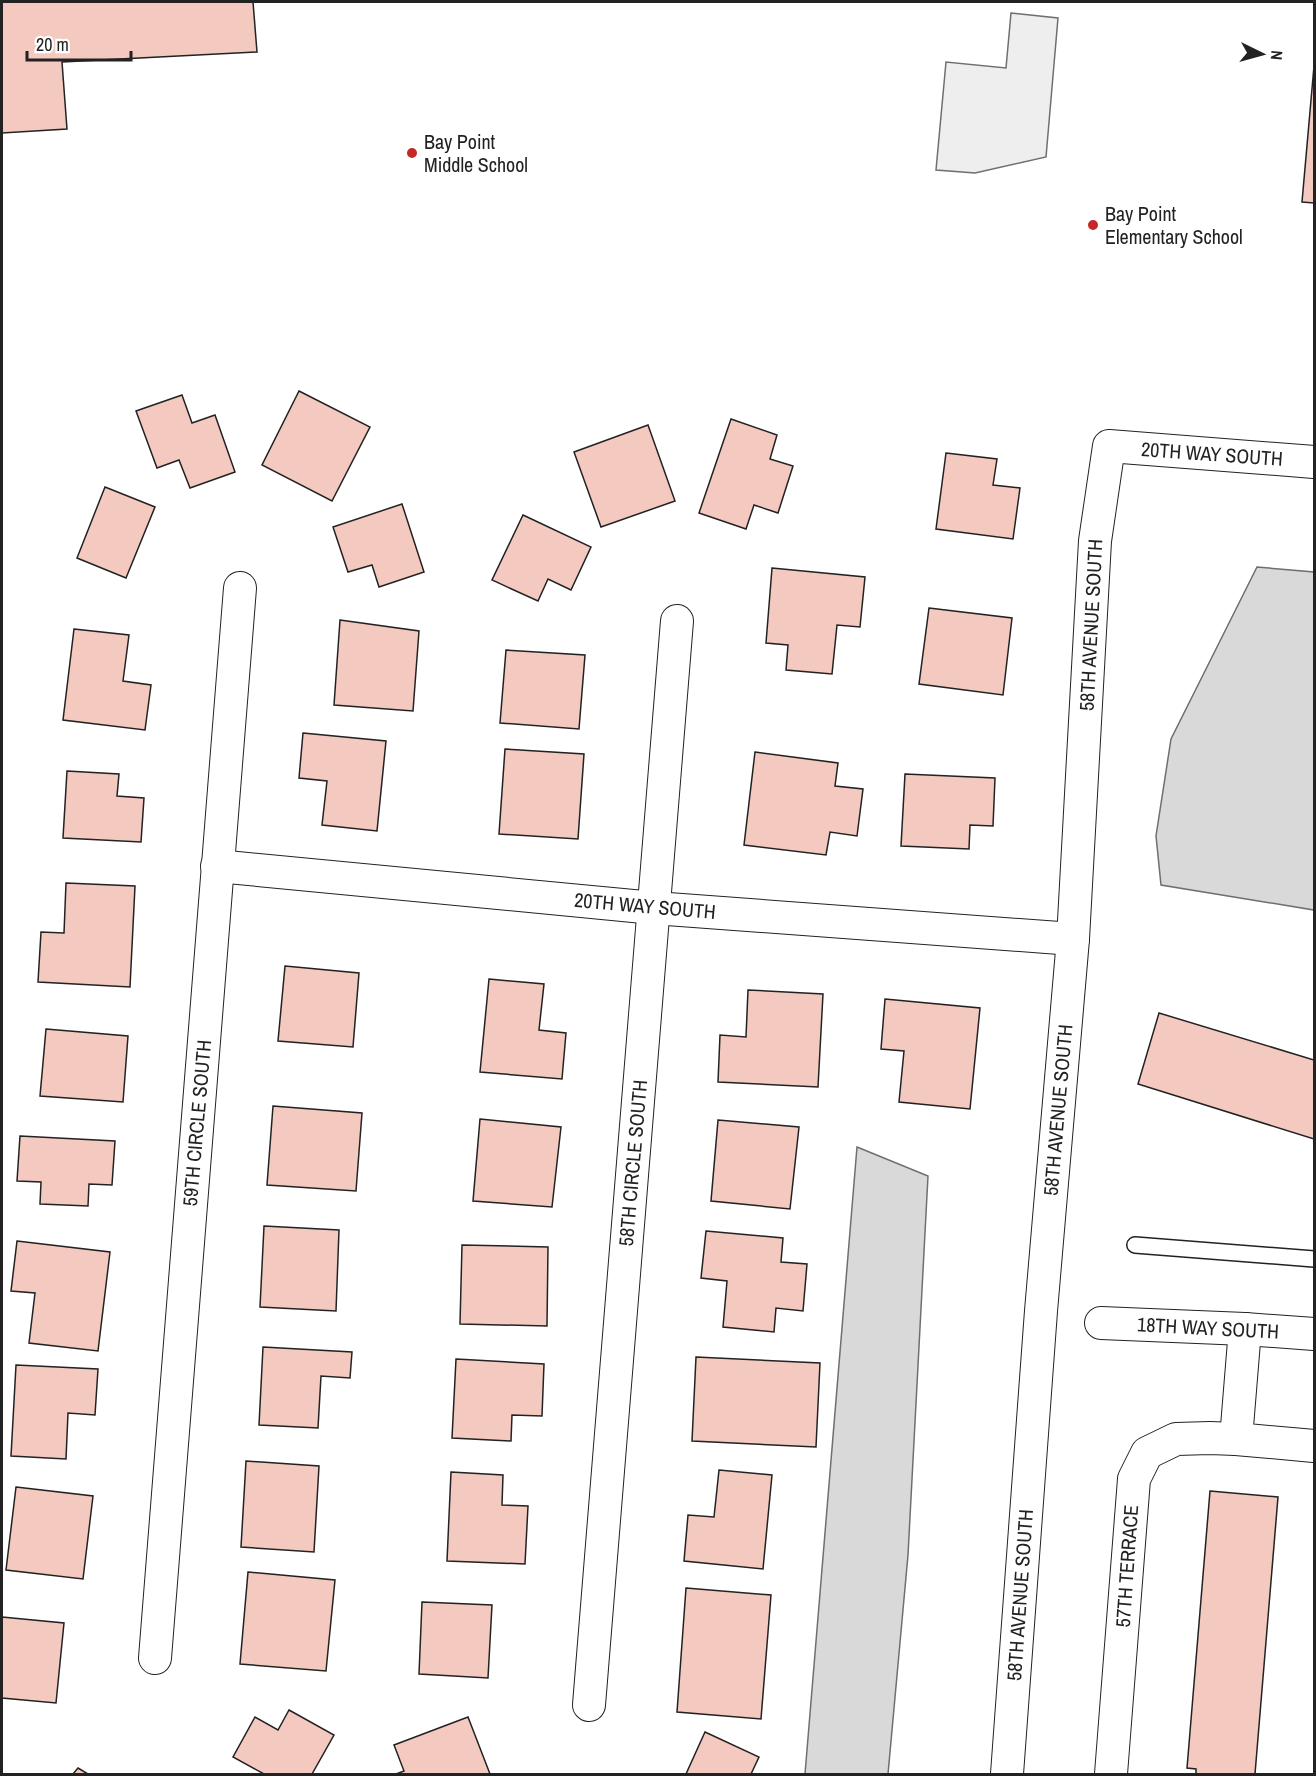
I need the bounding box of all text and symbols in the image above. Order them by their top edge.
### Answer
scale bar [27,24,130,62]
north arrow [1232,24,1292,84]
text: 20 m [36,32,69,57]
text: N [1266,50,1288,61]
place label: Bay Point Middle School [424,128,528,178]
marker: Bay Point Middle School [405,146,419,160]
place label: Bay Point Elementary School [1105,200,1243,250]
marker: Bay Point Elementary School [1086,218,1100,232]
street label: 20TH WAY SOUTH [1140,435,1284,472]
street label: 58TH AVENUE SOUTH [1073,538,1108,712]
street label: 20TH WAY SOUTH [573,886,717,925]
street label: 58TH AVENUE SOUTH [1037,1023,1078,1197]
street label: 59TH CIRCLE SOUTH [176,1039,217,1207]
street label: 58TH CIRCLE SOUTH [612,1079,653,1247]
street label: 18TH WAY SOUTH [1136,1310,1280,1345]
street label: 57TH TERRACE [1109,1504,1144,1628]
street label: 58TH AVENUE SOUTH [1000,1508,1039,1682]

